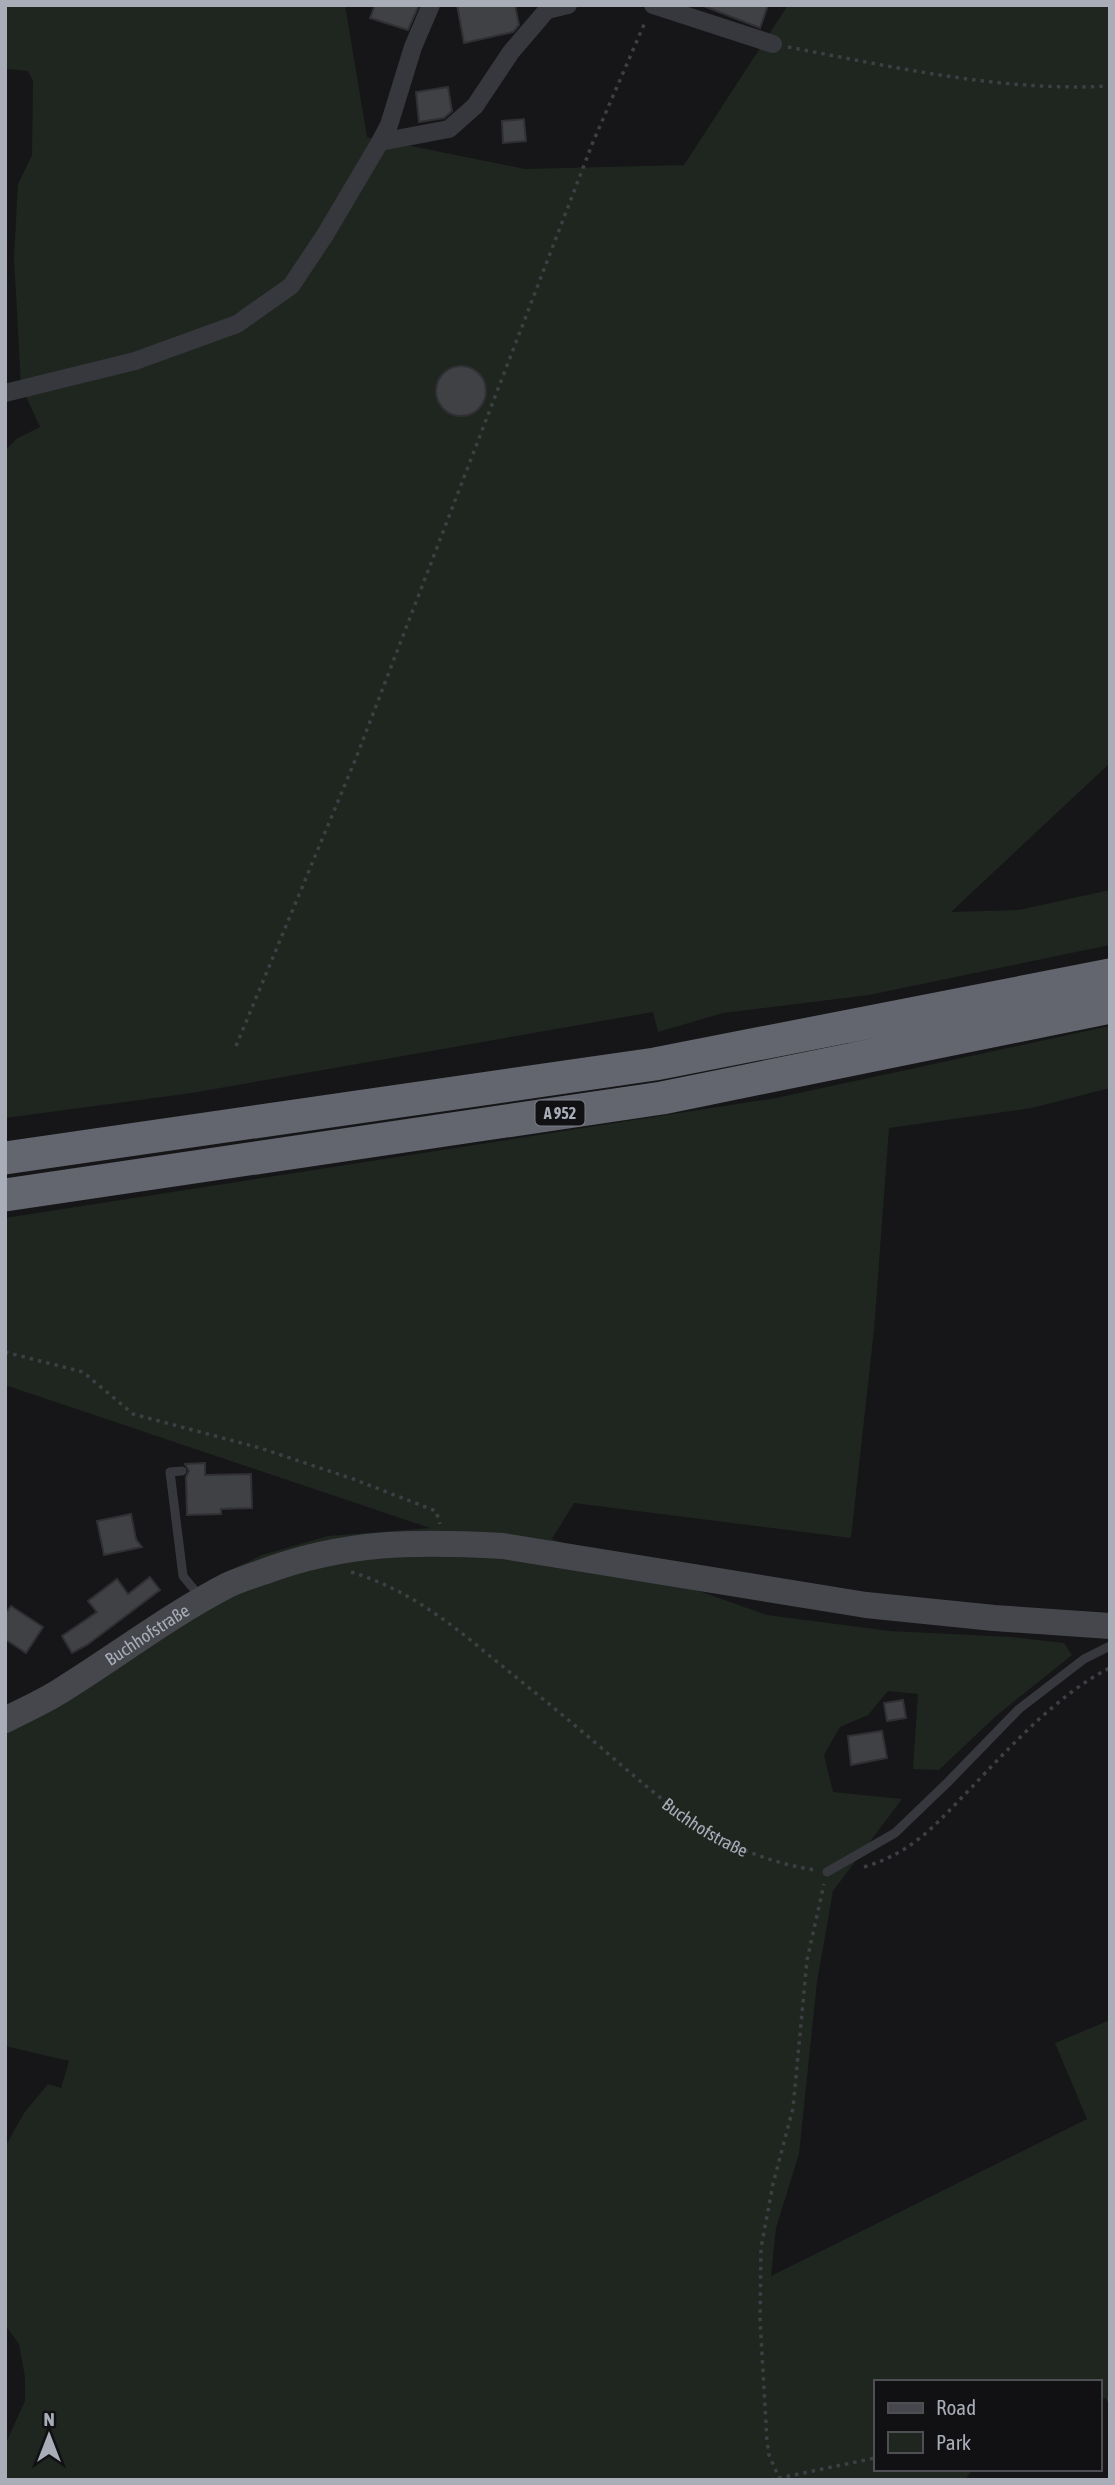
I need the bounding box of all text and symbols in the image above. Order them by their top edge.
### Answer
road number: A 952 [536,1100,584,1126]
street label: Buchhofstraße [101,1599,193,1670]
street label: Buchhofstraße [658,1793,751,1861]
legend [874,2380,1101,2471]
text: Road [936,2395,976,2419]
north arrow [14,2401,84,2471]
text: N [43,2408,55,2430]
text: Park [936,2430,971,2454]

